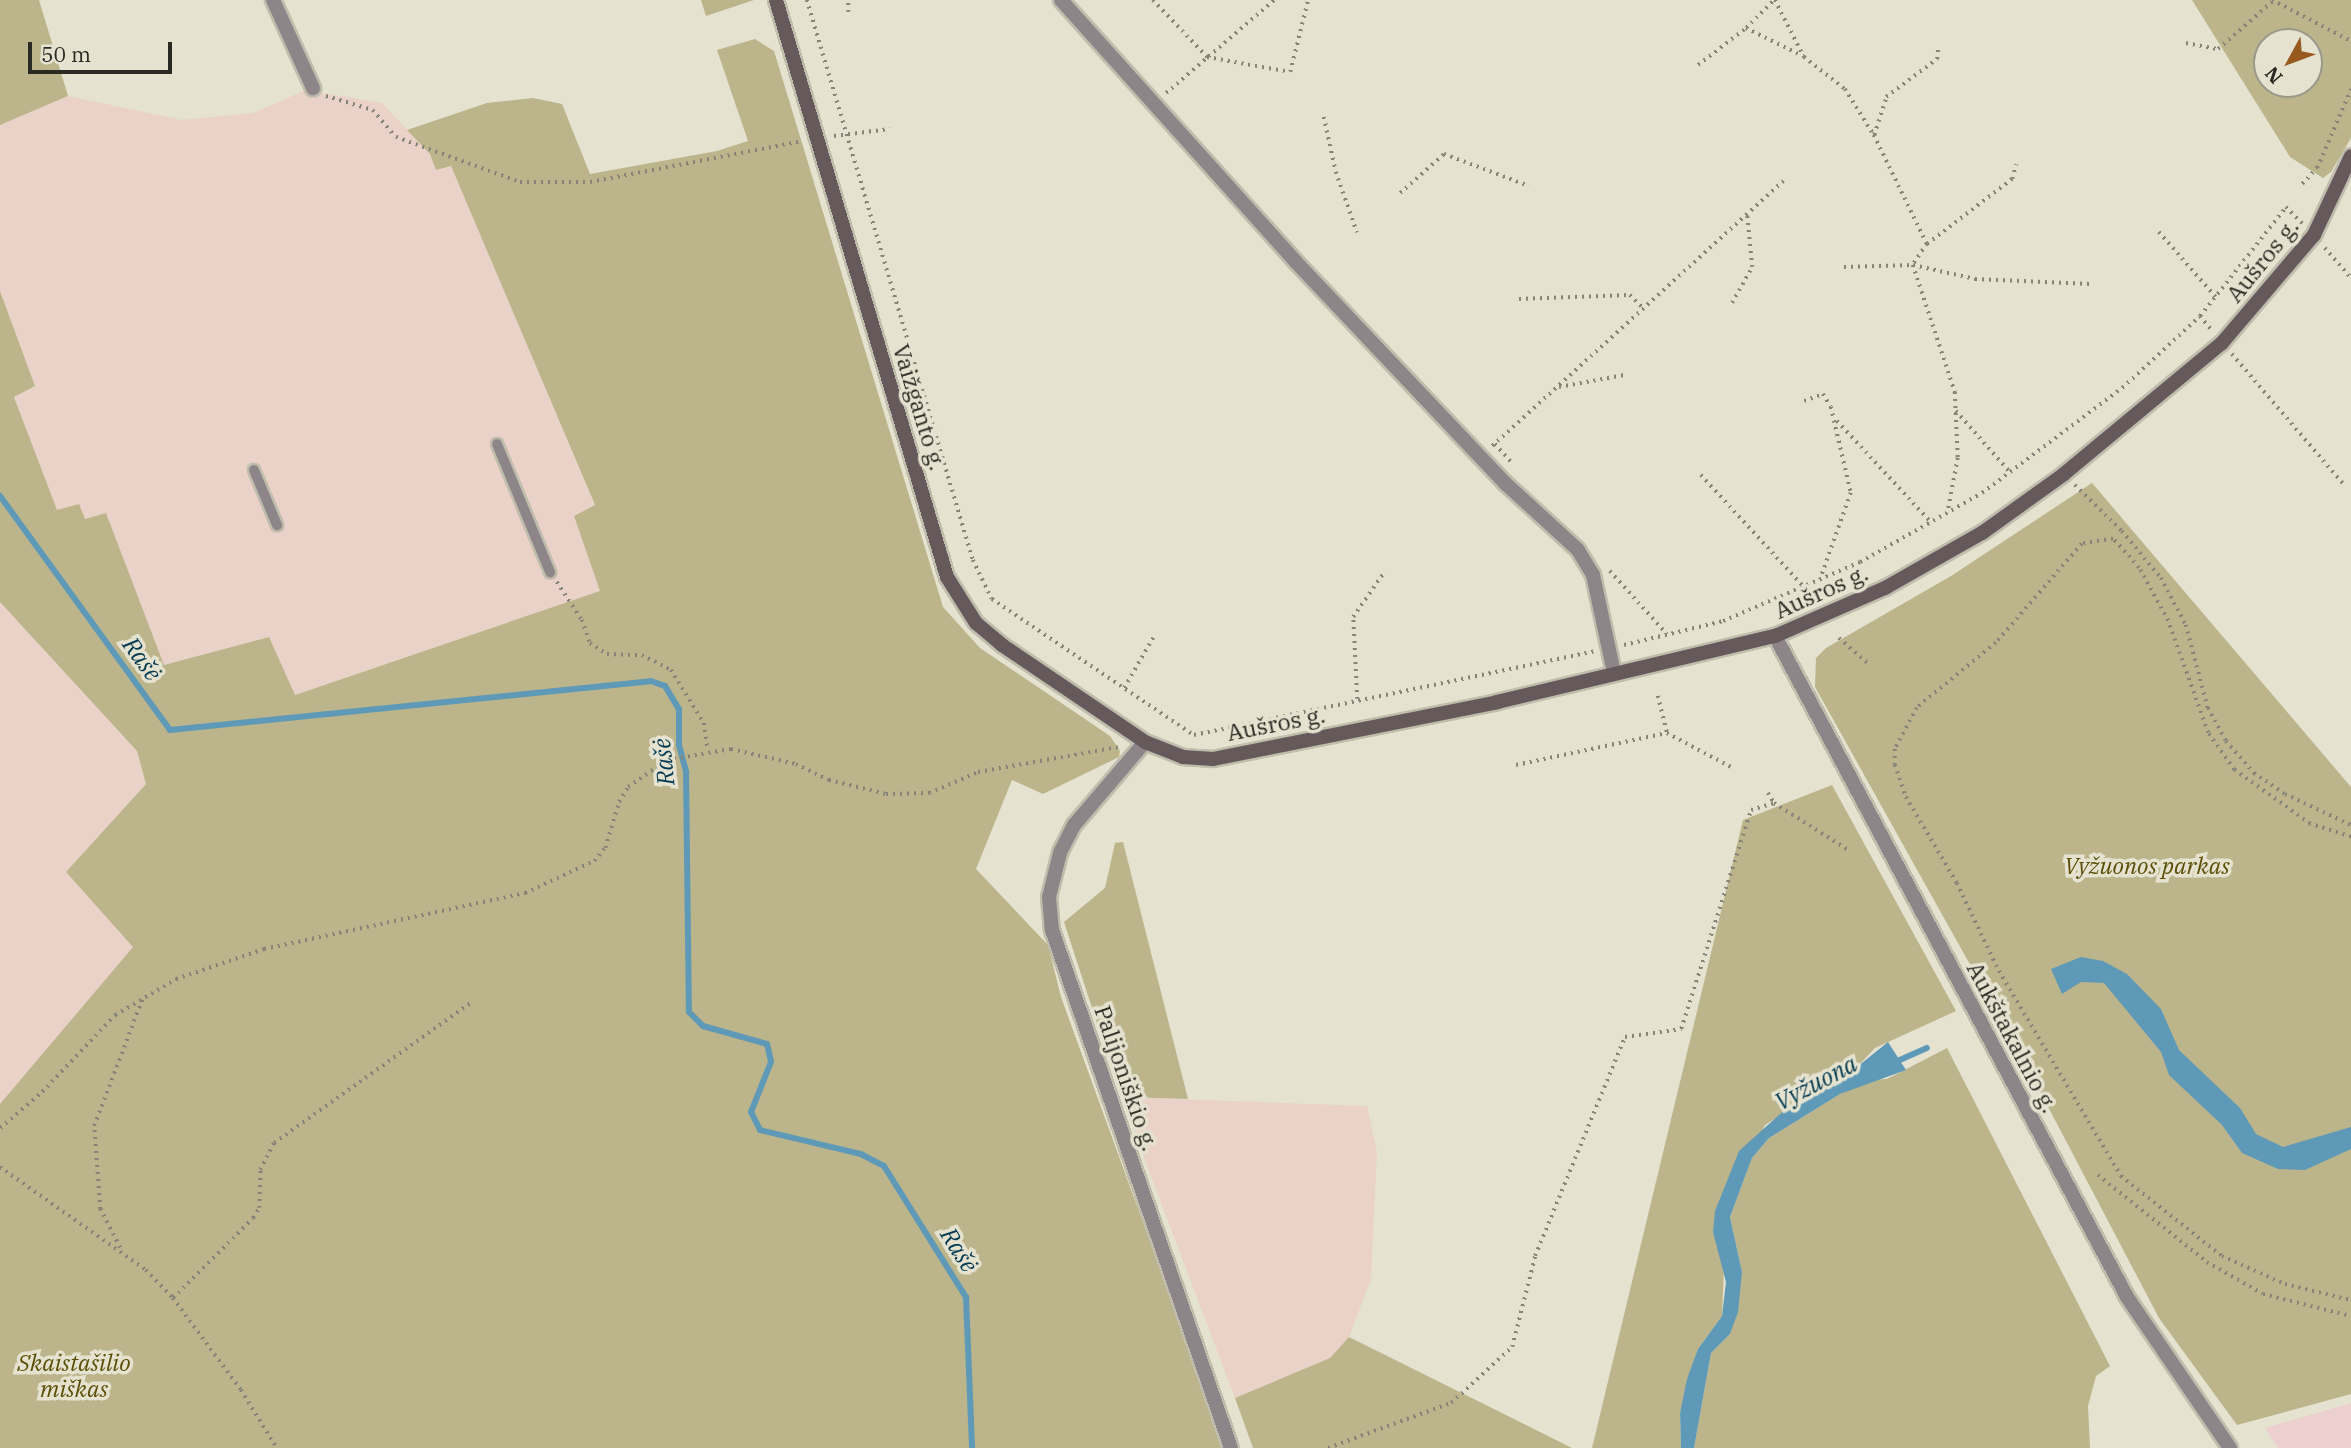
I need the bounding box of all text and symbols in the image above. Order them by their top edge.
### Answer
scale bar [32,28,175,72]
north arrow [2253,28,2323,98]
text: 50 m [41,40,91,68]
text: N [2260,62,2288,89]
street label: Aušros g. [2220,213,2304,307]
street label: Vaižganto g. [888,341,952,473]
street label: Aušros g. [1770,558,1872,624]
water label: Rašė [116,631,168,687]
street label: Aušros g. [1225,700,1327,746]
water label: Rašė [647,737,681,787]
park label: Vyžuonos parkas [2064,851,2230,879]
street label: Aukštakalnio g. [1962,957,2064,1117]
street label: Palijoniškio g. [1089,1002,1165,1154]
water label: Vyžuona [1770,1049,1862,1117]
water label: Rašė [934,1222,984,1278]
park label: Skaistašilio miškas [17,1348,131,1402]

